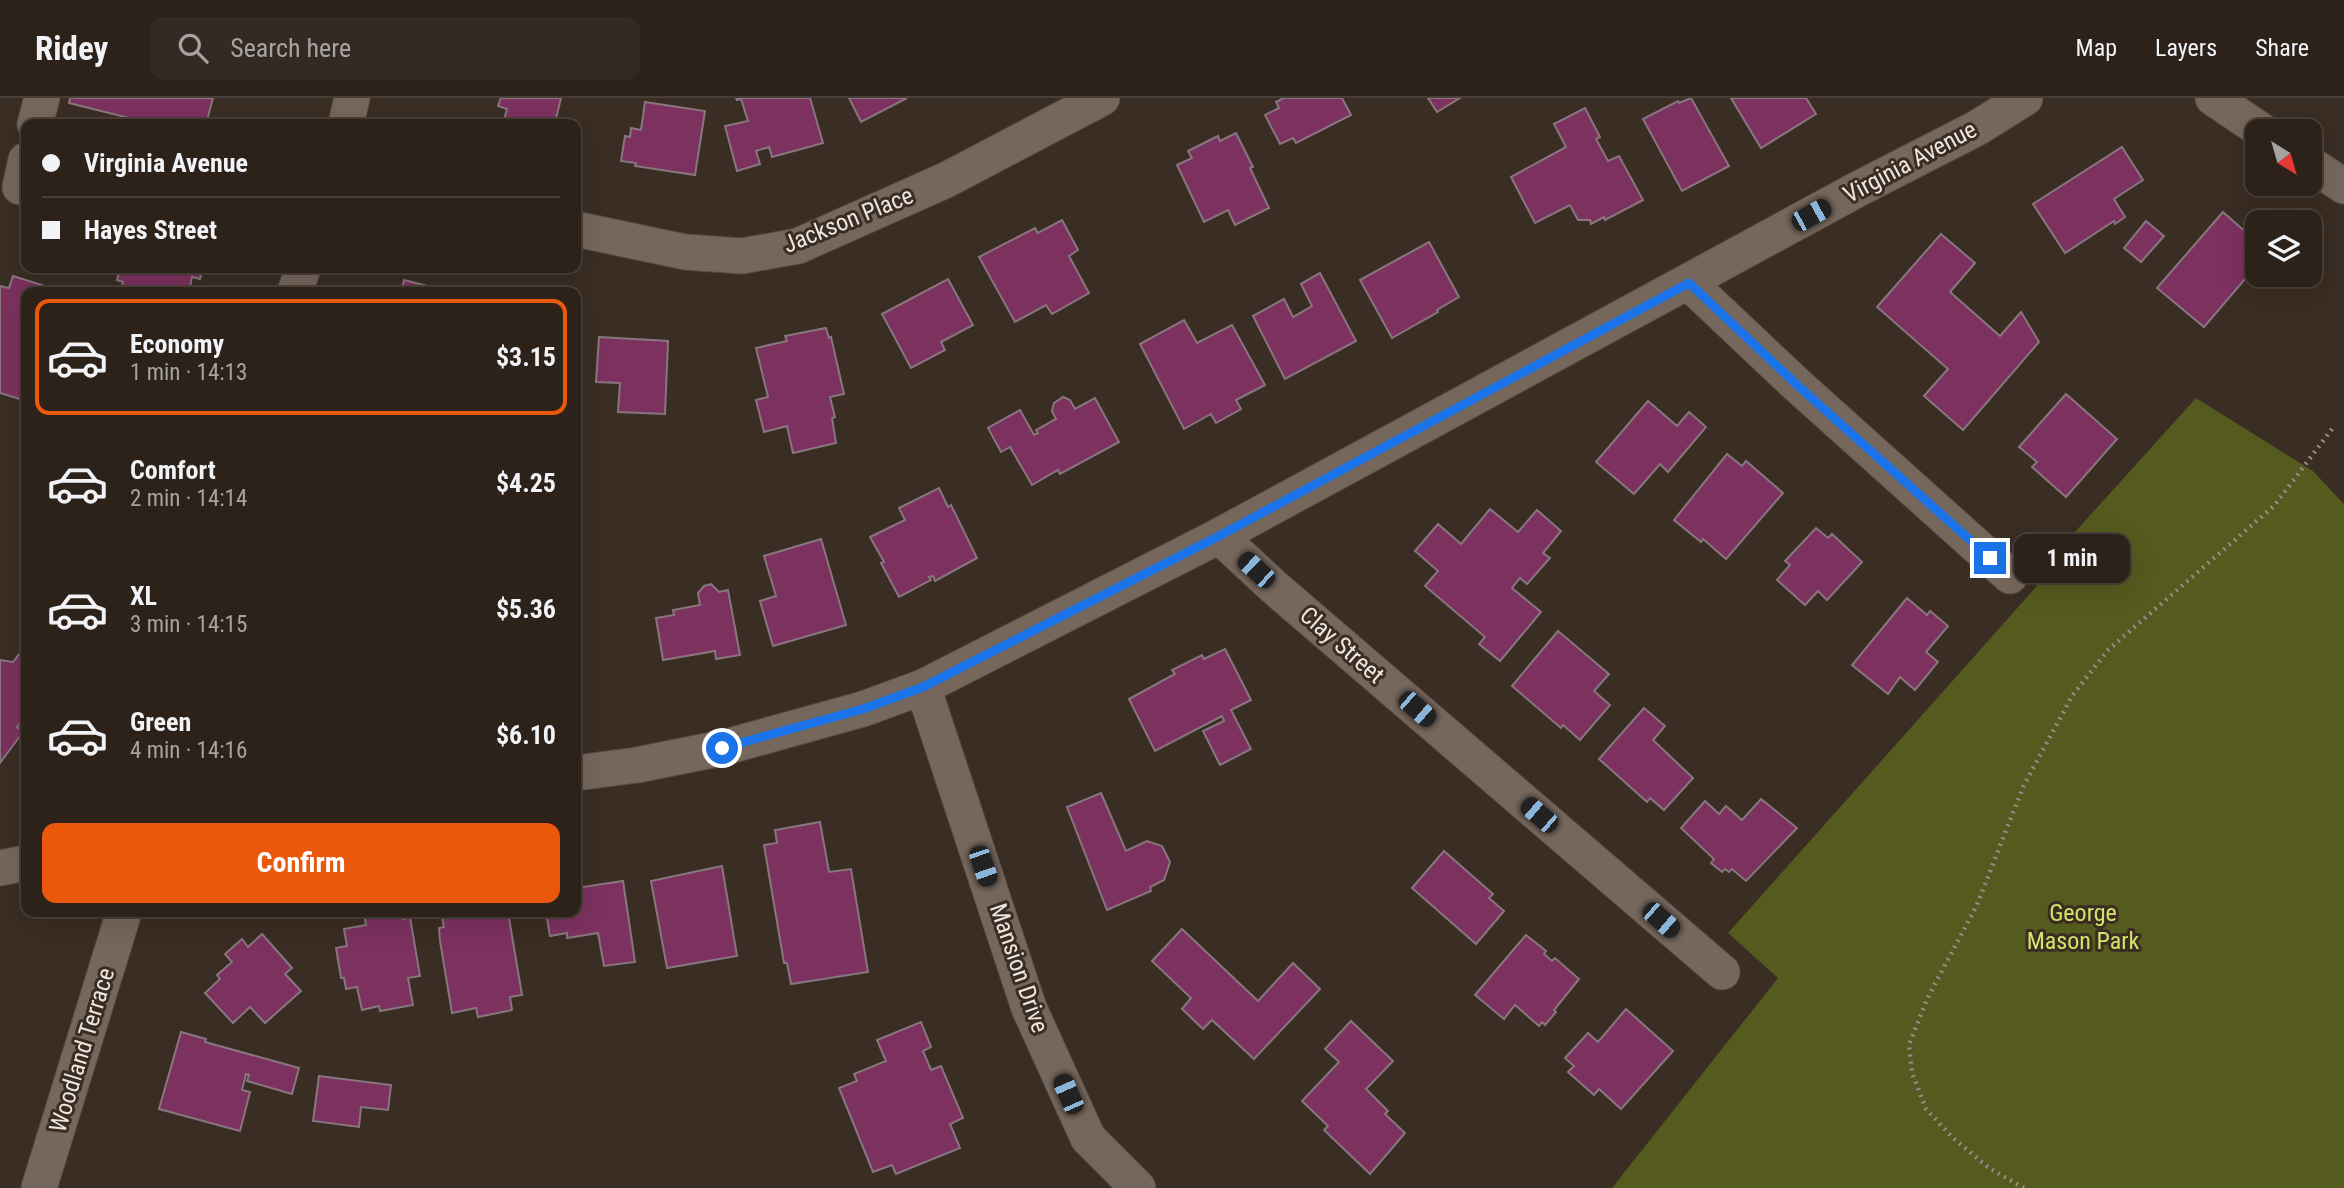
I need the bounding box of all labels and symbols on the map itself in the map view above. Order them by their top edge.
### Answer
street label: Virginia Avenue [1839,115,1981,209]
north arrow [2245,119,2322,196]
street label: Jackson Place [779,181,917,259]
car [1788,196,1835,234]
callout: 1 min [2014,533,2130,582]
route end [1974,542,2006,574]
car [1234,548,1279,592]
street label: Clay Street [1294,601,1390,689]
car [1395,687,1440,731]
route start [706,732,738,764]
car [1517,793,1562,837]
car [967,843,1000,889]
car [1639,898,1684,942]
park label: George Mason Park [2027,899,2139,955]
street label: Mansion Drive [984,900,1054,1036]
street label: Woodland Terrace [44,965,120,1135]
car [1050,1071,1087,1117]

